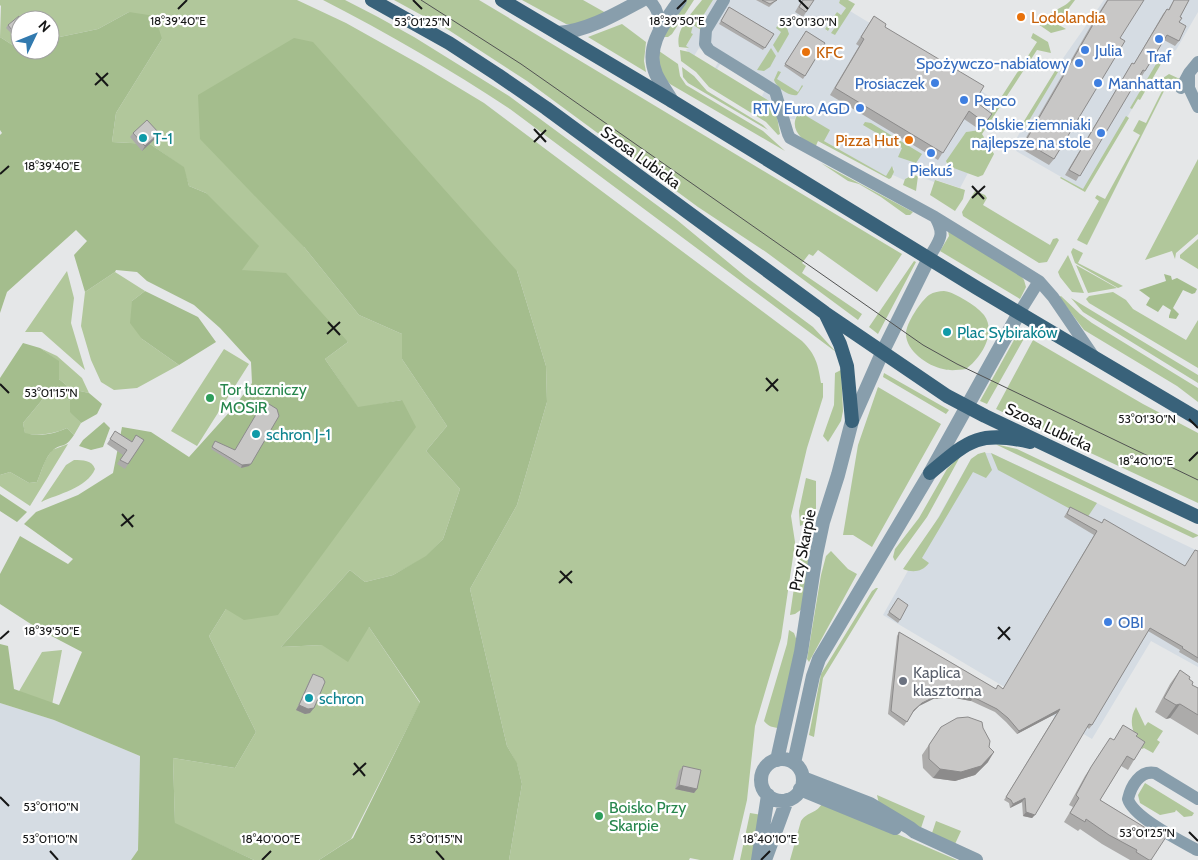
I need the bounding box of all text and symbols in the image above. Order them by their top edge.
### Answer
place label: Lodolandia [1031,8,1106,27]
north arrow [10,10,60,60]
marker: Lodolandia [1015,11,1027,23]
text: 18°39'40"E [150,13,206,28]
text: 18°39'50"E [649,13,705,28]
text: 53°01'25"N [394,14,450,29]
text: 53°01'30"N [779,14,837,29]
text: N [35,16,54,36]
marker: Traf [1153,33,1165,45]
place label: Julia [1094,41,1122,60]
place label: KFC [816,43,843,62]
marker: Julia [1079,44,1091,56]
marker: KFC [800,46,812,58]
place label: Traf [1147,47,1172,66]
place label: Spożywczo-nabiałowy [916,54,1069,73]
marker: Spożywczo-nabiałowy [1073,57,1085,69]
place label: Prosiaczek [855,74,926,93]
place label: Manhattan [1108,74,1181,93]
marker: Prosiaczek [929,77,941,89]
marker: Manhattan [1092,77,1104,89]
place label: Pepco [974,91,1016,110]
marker: Pepco [958,94,970,106]
place label: RTV Euro AGD [752,99,850,118]
marker: RTV Euro AGD [854,102,866,114]
place label: Polskie ziemniaki najlepsze na stole [972,115,1091,152]
street label: Szosa Lubicka [597,122,684,193]
marker: Polskie ziemniaki najlepsze na stole [1095,127,1107,139]
place label: T-1 [153,129,173,148]
place label: Pizza Hut [835,131,900,150]
marker: T-1 [137,132,149,144]
marker: Pizza Hut [903,134,915,146]
marker: Piekuś [925,147,937,159]
text: 18°39'40"E [24,158,80,173]
place label: Piekuś [910,161,953,180]
place label: Plac Sybiraków [957,323,1058,342]
marker: Plac Sybiraków [941,326,953,338]
place label: Tor łuczniczy MOSiR [220,380,307,417]
text: 53°01'15"N [24,385,78,400]
marker: Tor łuczniczy MOSiR [204,392,216,404]
street label: Szosa Lubicka [1002,399,1096,456]
text: 53°01'30"N [1118,411,1176,426]
place label: schron J-1 [266,425,331,444]
marker: schron J-1 [250,428,262,440]
text: 18°40'10"E [1119,453,1174,468]
street label: Przy Skarpie [785,508,820,593]
place label: OBI [1118,613,1144,632]
marker: OBI [1102,616,1114,628]
text: 18°39'50"E [24,623,80,638]
place label: Kaplica klasztorna [913,663,982,700]
marker: Kaplica klasztorna [897,675,909,687]
place label: schron [319,689,364,708]
marker: schron [303,692,315,704]
place label: Boisko Przy Skarpie [609,798,686,835]
text: 53°01'10"N [23,799,79,814]
marker: Boisko Przy Skarpie [593,810,605,822]
text: 53°01'25"N [1119,825,1175,840]
text: 53°01'10"N [22,831,78,846]
text: 18°40'00"E [242,831,301,846]
text: 53°01'15"N [409,831,463,846]
text: 18°40'10"E [743,831,798,846]

